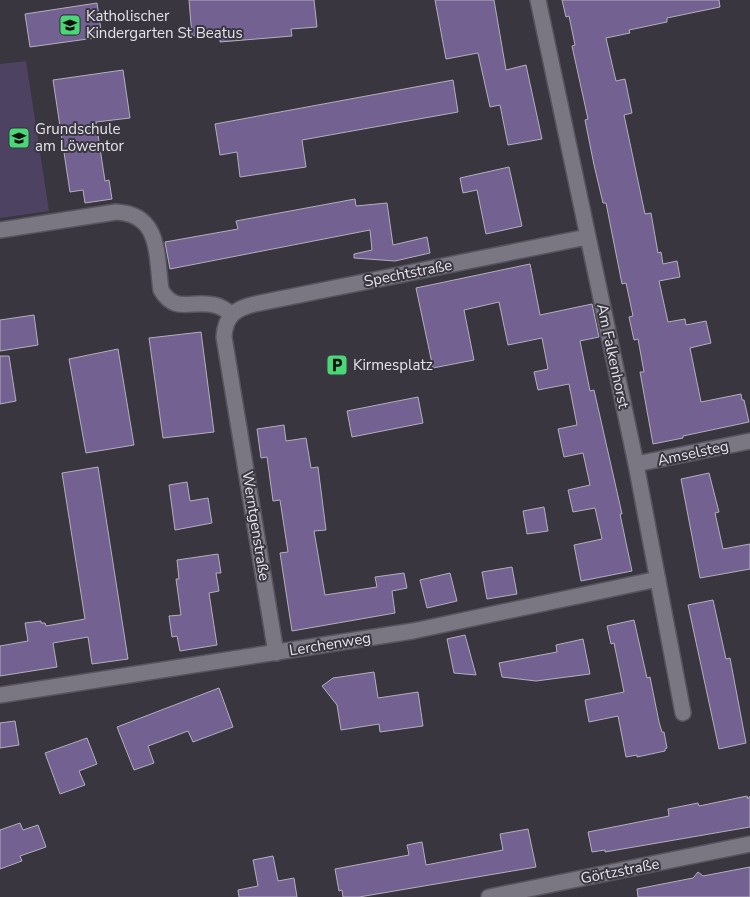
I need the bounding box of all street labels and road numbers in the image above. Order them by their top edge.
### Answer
street label: Spechtstraße [362,255,454,291]
street label: Am Falkenhorst [592,302,634,411]
street label: Amselsteg [656,436,730,470]
street label: Werntgenstraße [237,470,275,582]
street label: Lerchenweg [288,628,372,660]
street label: Görtzstraße [579,854,661,888]

